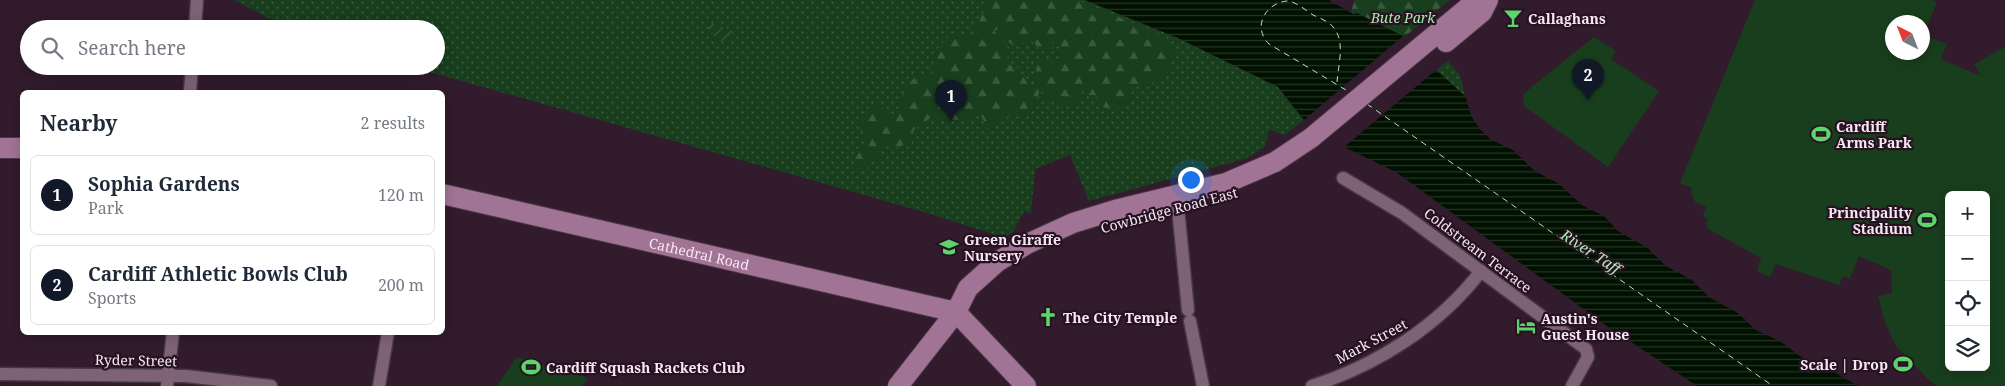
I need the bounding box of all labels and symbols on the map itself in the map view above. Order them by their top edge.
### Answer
bar icon: Callaghans [1502,7,1524,29]
park label: Bute Park [1370,8,1436,27]
place label: Callaghans [1528,9,1606,28]
north arrow [1885,15,1930,60]
pin: 2 [1572,59,1604,100]
pin: 1 [935,80,967,121]
place label: Cardiff Arms Park [1836,117,1912,152]
sports icon: Cardiff Arms Park [1810,123,1832,145]
your location [1178,167,1204,193]
street label: Cowbridge Road East [1098,183,1240,237]
street label: Coldstream Terrace [1420,203,1536,297]
place label: Principality Stadium [1828,203,1913,238]
sports icon: Principality Stadium [1916,209,1938,231]
water label: River Taff [1556,224,1627,279]
place label: Green Giraffe Nursery [964,230,1061,265]
street label: Cathedral Road [647,232,752,274]
school or university icon: Green Giraffe Nursery [938,236,960,258]
church icon: The City Temple [1037,306,1059,328]
place label: The City Temple [1063,308,1177,327]
place label: Austin's Guest House [1541,309,1629,344]
street label: Mark Street [1332,314,1410,368]
hotel icon: Austin's Guest House [1515,315,1537,337]
street label: Ryder Street [95,350,177,370]
sports icon: Scale | Drop [1892,353,1914,375]
place label: Scale | Drop [1800,355,1888,374]
sports icon: Cardiff Squash Rackets Club [520,356,542,378]
place label: Cardiff Squash Rackets Club [546,358,745,377]

